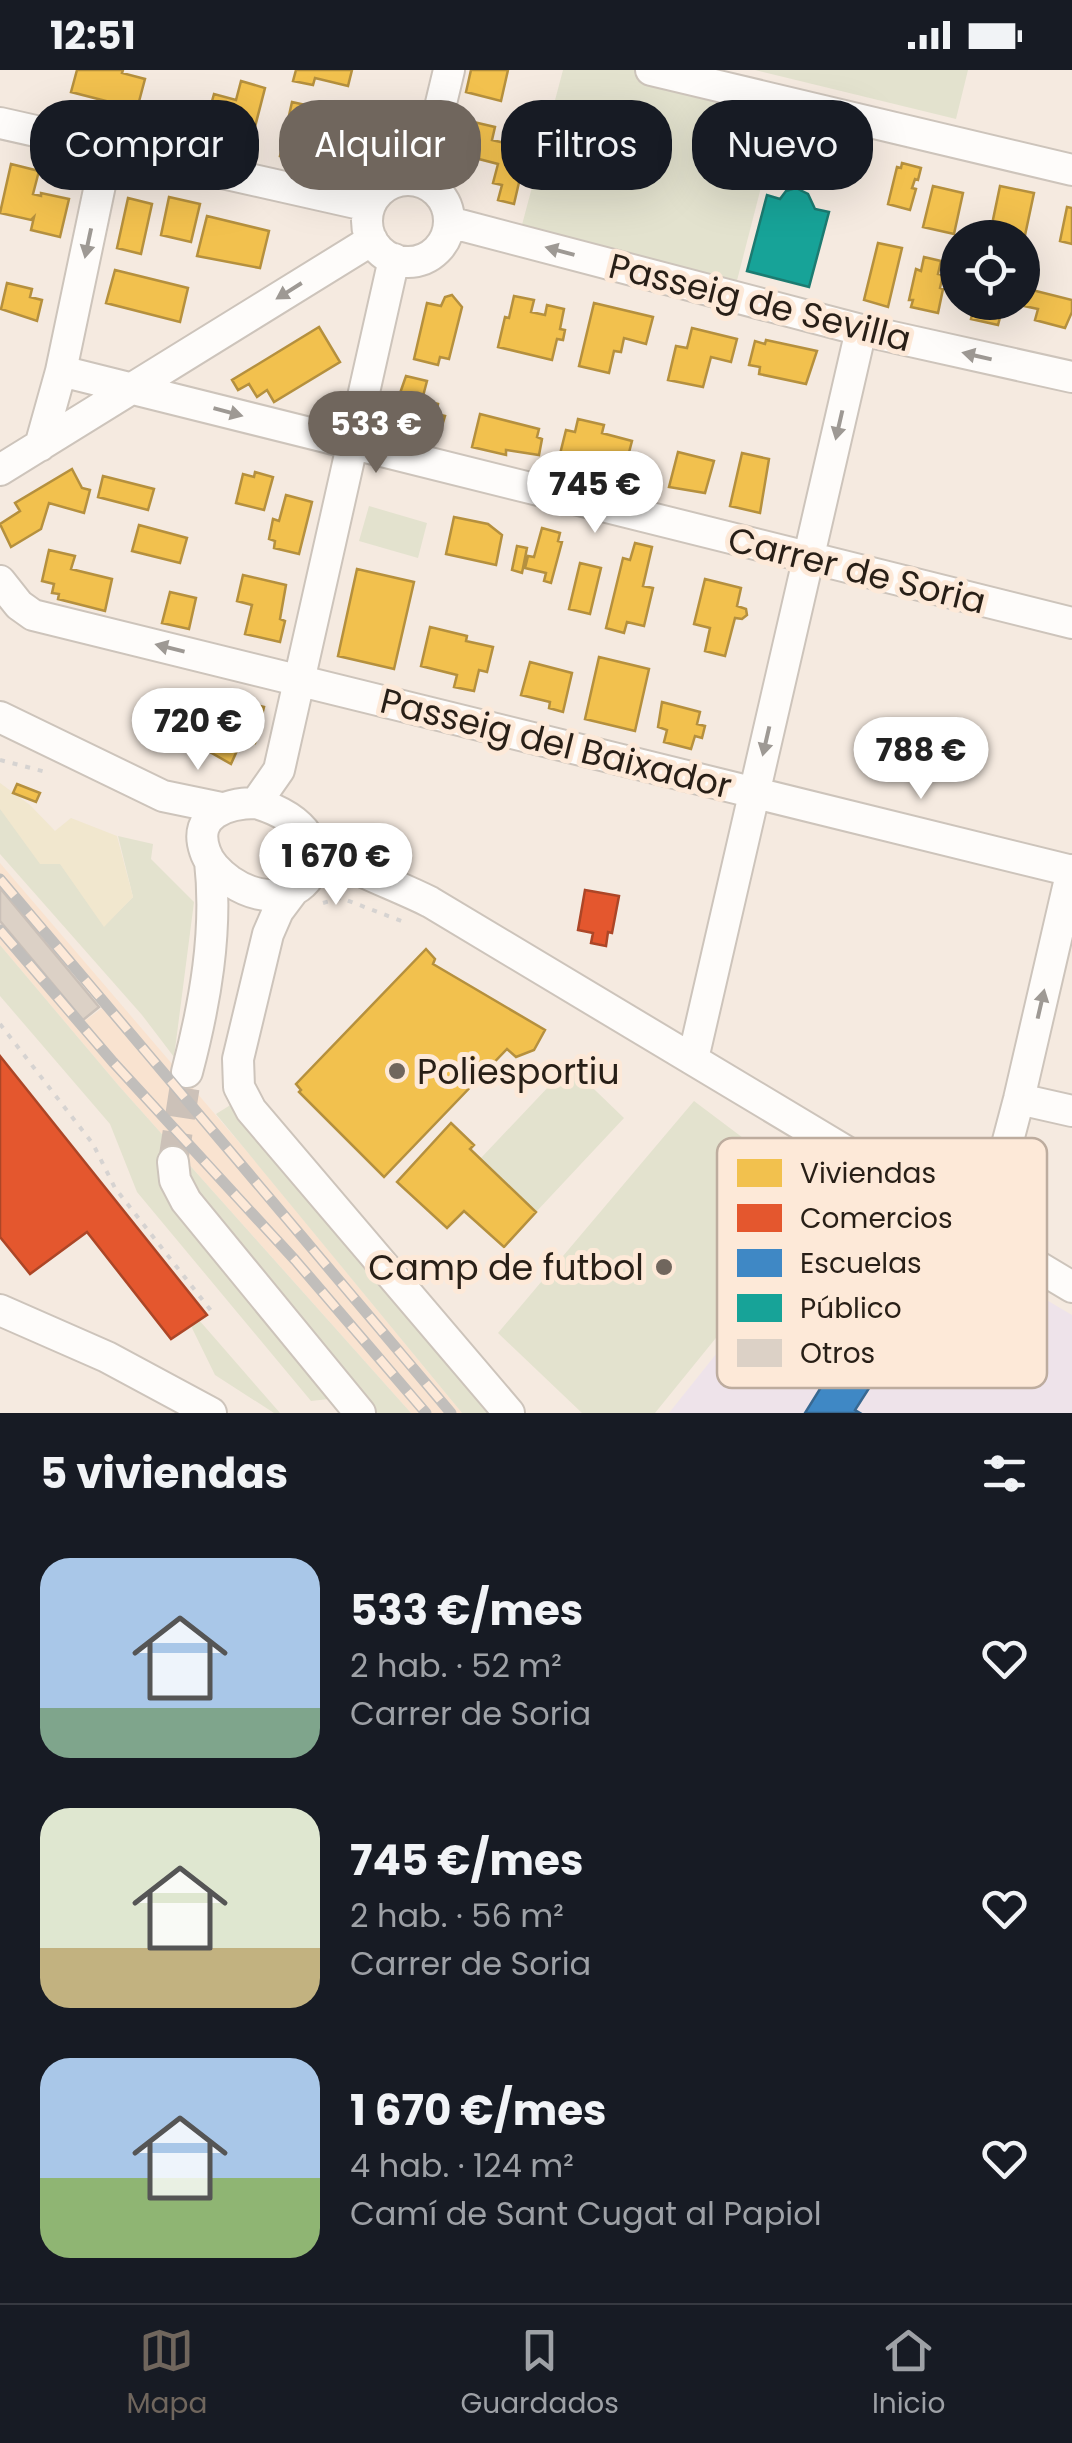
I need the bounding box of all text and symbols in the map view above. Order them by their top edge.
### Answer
text: 12:51 [50,9,136,62]
chip: Comprar [30,100,259,190]
chip: Alquilar [279,100,481,190]
chip: Filtros [501,100,672,190]
chip: Nuevo [692,100,873,190]
map controls [940,220,1040,320]
button: locate [940,220,1040,320]
one-way arrow [79,227,95,258]
street label: Passeig de Sevilla [604,241,916,363]
one-way arrow [544,243,575,259]
one-way arrow [275,282,303,299]
one-way arrow [961,348,992,363]
pin: 533 € [306,391,446,476]
text: 533 € [330,401,422,446]
one-way arrow [212,405,243,421]
one-way arrow [831,410,846,441]
pin: 745 € [525,451,665,536]
text: 745 € [549,461,641,506]
street label: Carrer de Soria [723,514,991,626]
one-way arrow [154,640,185,655]
street label: Passeig del Baixador [375,676,737,810]
pin: 720 € [128,688,268,773]
text: 720 € [154,698,242,743]
pin: 788 € [851,717,991,802]
one-way arrow [758,726,773,757]
text: 788 € [876,727,966,772]
pin: 1 670 € [244,823,428,908]
text: 1 670 € [281,833,391,878]
one-way arrow [1034,988,1049,1019]
place label: Poliesportiu [417,1047,620,1096]
marker: Poliesportiu [386,1060,408,1082]
legend [717,1138,1047,1388]
text: Viviendas [800,1154,936,1193]
text: Comercios [800,1199,953,1238]
place label: Camp de futbol [368,1243,644,1292]
text: Escuelas [800,1244,922,1283]
marker: Camp de futbol [653,1256,675,1278]
text: Público [800,1289,902,1328]
text: Otros [800,1334,875,1373]
text: 5 viviendas [40,1444,288,1503]
icon: filters [977,1446,1032,1501]
text: 533 €/mes [350,1581,583,1640]
icon: home [120,1598,240,1718]
icon: heart [977,1631,1032,1686]
text: 2 hab. · 52 m² [350,1643,562,1688]
text: Carrer de Soria [350,1691,591,1736]
text: 745 €/mes [350,1831,583,1890]
icon: home [120,1848,240,1968]
icon: heart [977,1881,1032,1936]
text: 2 hab. · 56 m² [350,1893,564,1938]
text: Carrer de Soria [350,1941,591,1986]
text: 1 670 €/mes [350,2081,606,2140]
icon: home [120,2098,240,2218]
icon: heart [977,2131,1032,2186]
text: 4 hab. · 124 m² [350,2143,574,2188]
text: Camí de Sant Cugat al Papiol [350,2191,822,2236]
tab: Mapa [127,2323,207,2425]
tab: Guardados [460,2323,619,2425]
tab: Inicio [872,2323,945,2425]

